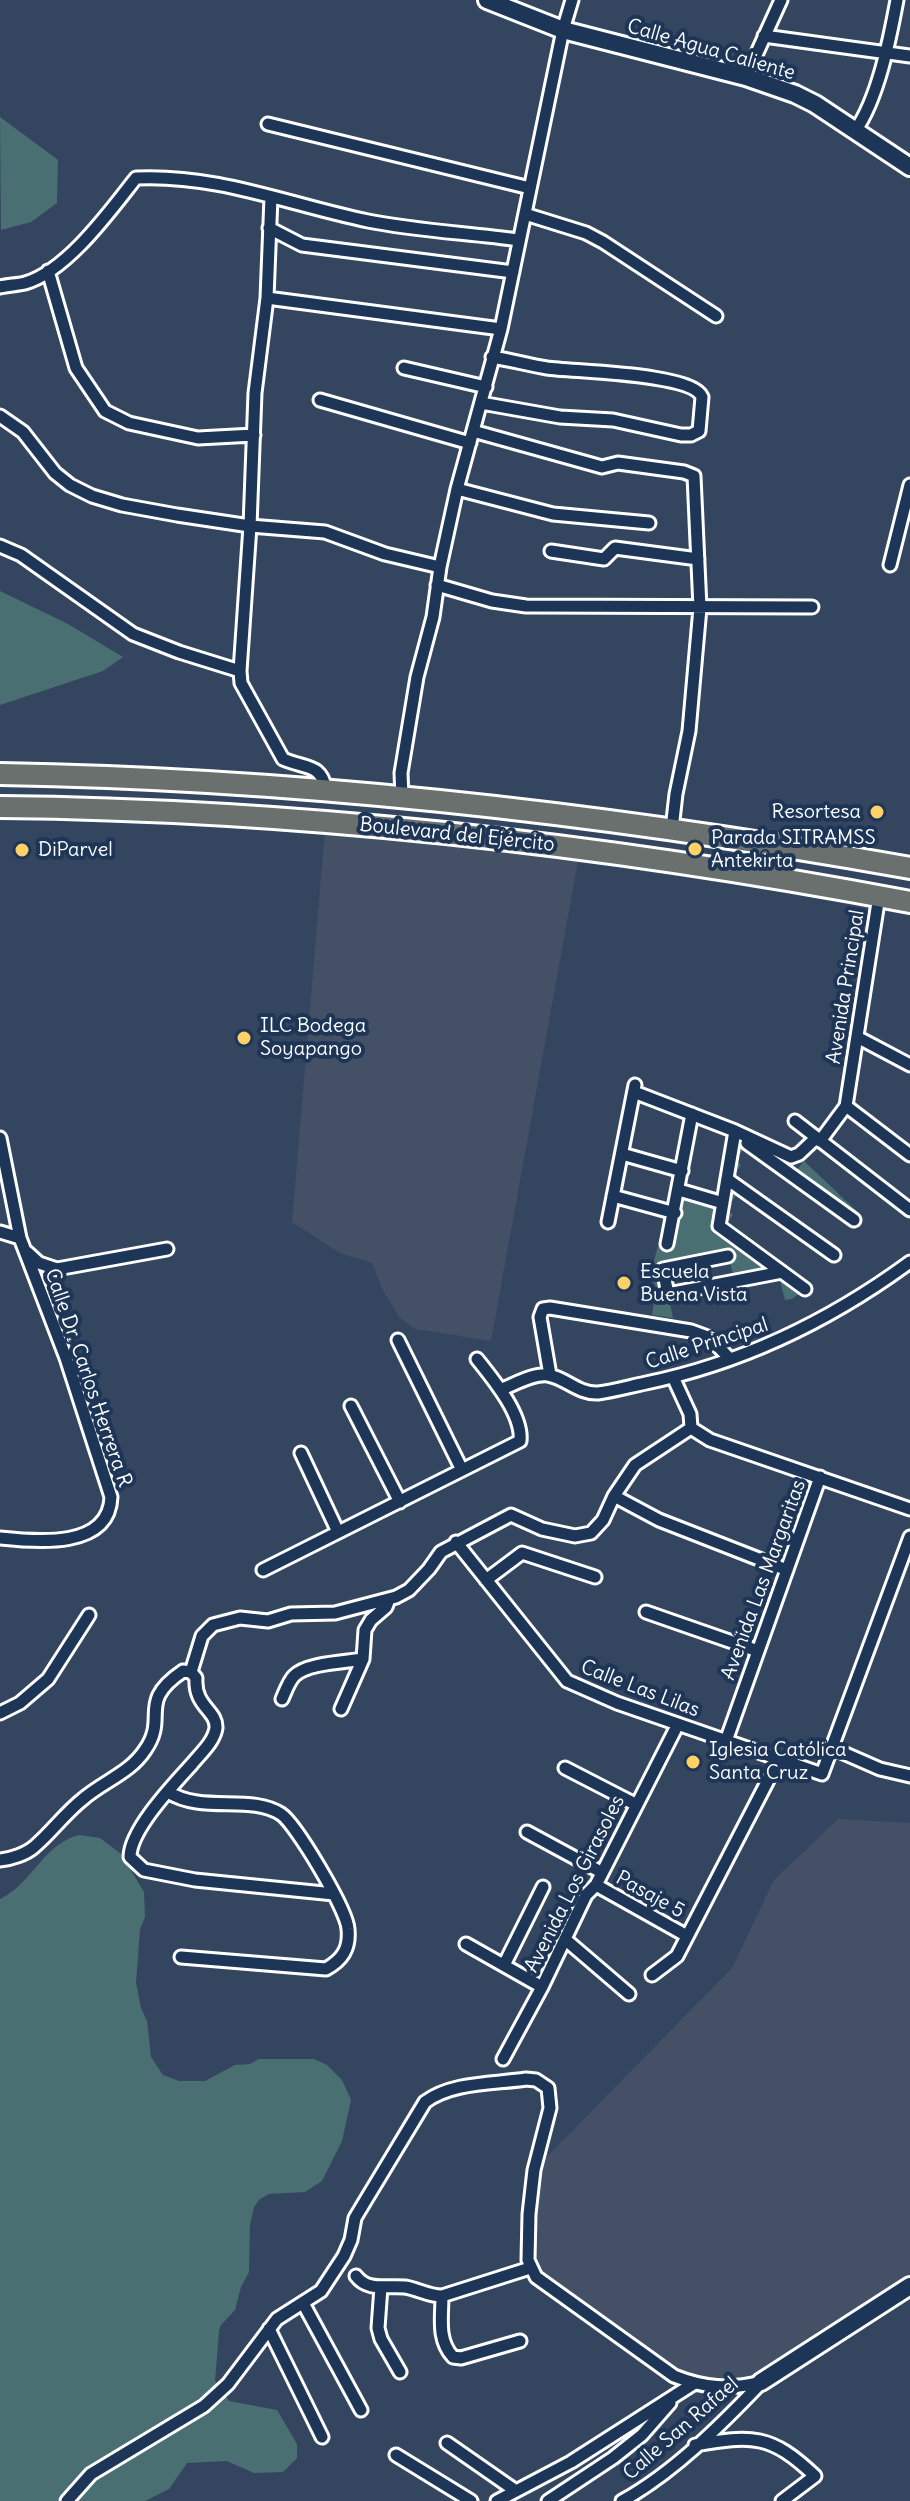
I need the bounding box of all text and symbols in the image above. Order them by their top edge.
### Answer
street label: Calle Agua Caliente [624,15,798,85]
place label: Resortesa [772,800,861,824]
marker: Resortesa [868,803,886,821]
street label: Boulevard del Ejército [358,813,556,857]
place label: Parada SITRAMSS Antekirta [711,826,876,873]
place label: DiParvel [38,838,113,862]
marker: Parada SITRAMSS Antekirta [686,840,704,858]
marker: DiParvel [13,841,31,859]
street label: Avenida Principal [822,908,870,1066]
place label: ILC Bodega Soyapango [260,1014,366,1061]
marker: ILC Bodega Soyapango [235,1029,253,1047]
place label: Escuela Buena Vista [640,1260,747,1307]
street label: Calle Dr. Carlos Herrera R [39,1266,137,1490]
marker: Escuela Buena Vista [615,1274,633,1292]
street label: Calle Principal [643,1313,771,1375]
street label: Avenida Las Margaritas [717,1477,811,1683]
street label: Calle Las Lilas [577,1655,703,1723]
place label: Iglesia Católica Santa Cruz [709,1738,846,1785]
marker: Iglesia Católica Santa Cruz [684,1753,702,1771]
street label: Avenida Los Girasoles [520,1791,630,1977]
street label: Pasaje 5 [611,1866,689,1924]
street label: Calle San Rafael [619,2372,743,2486]

